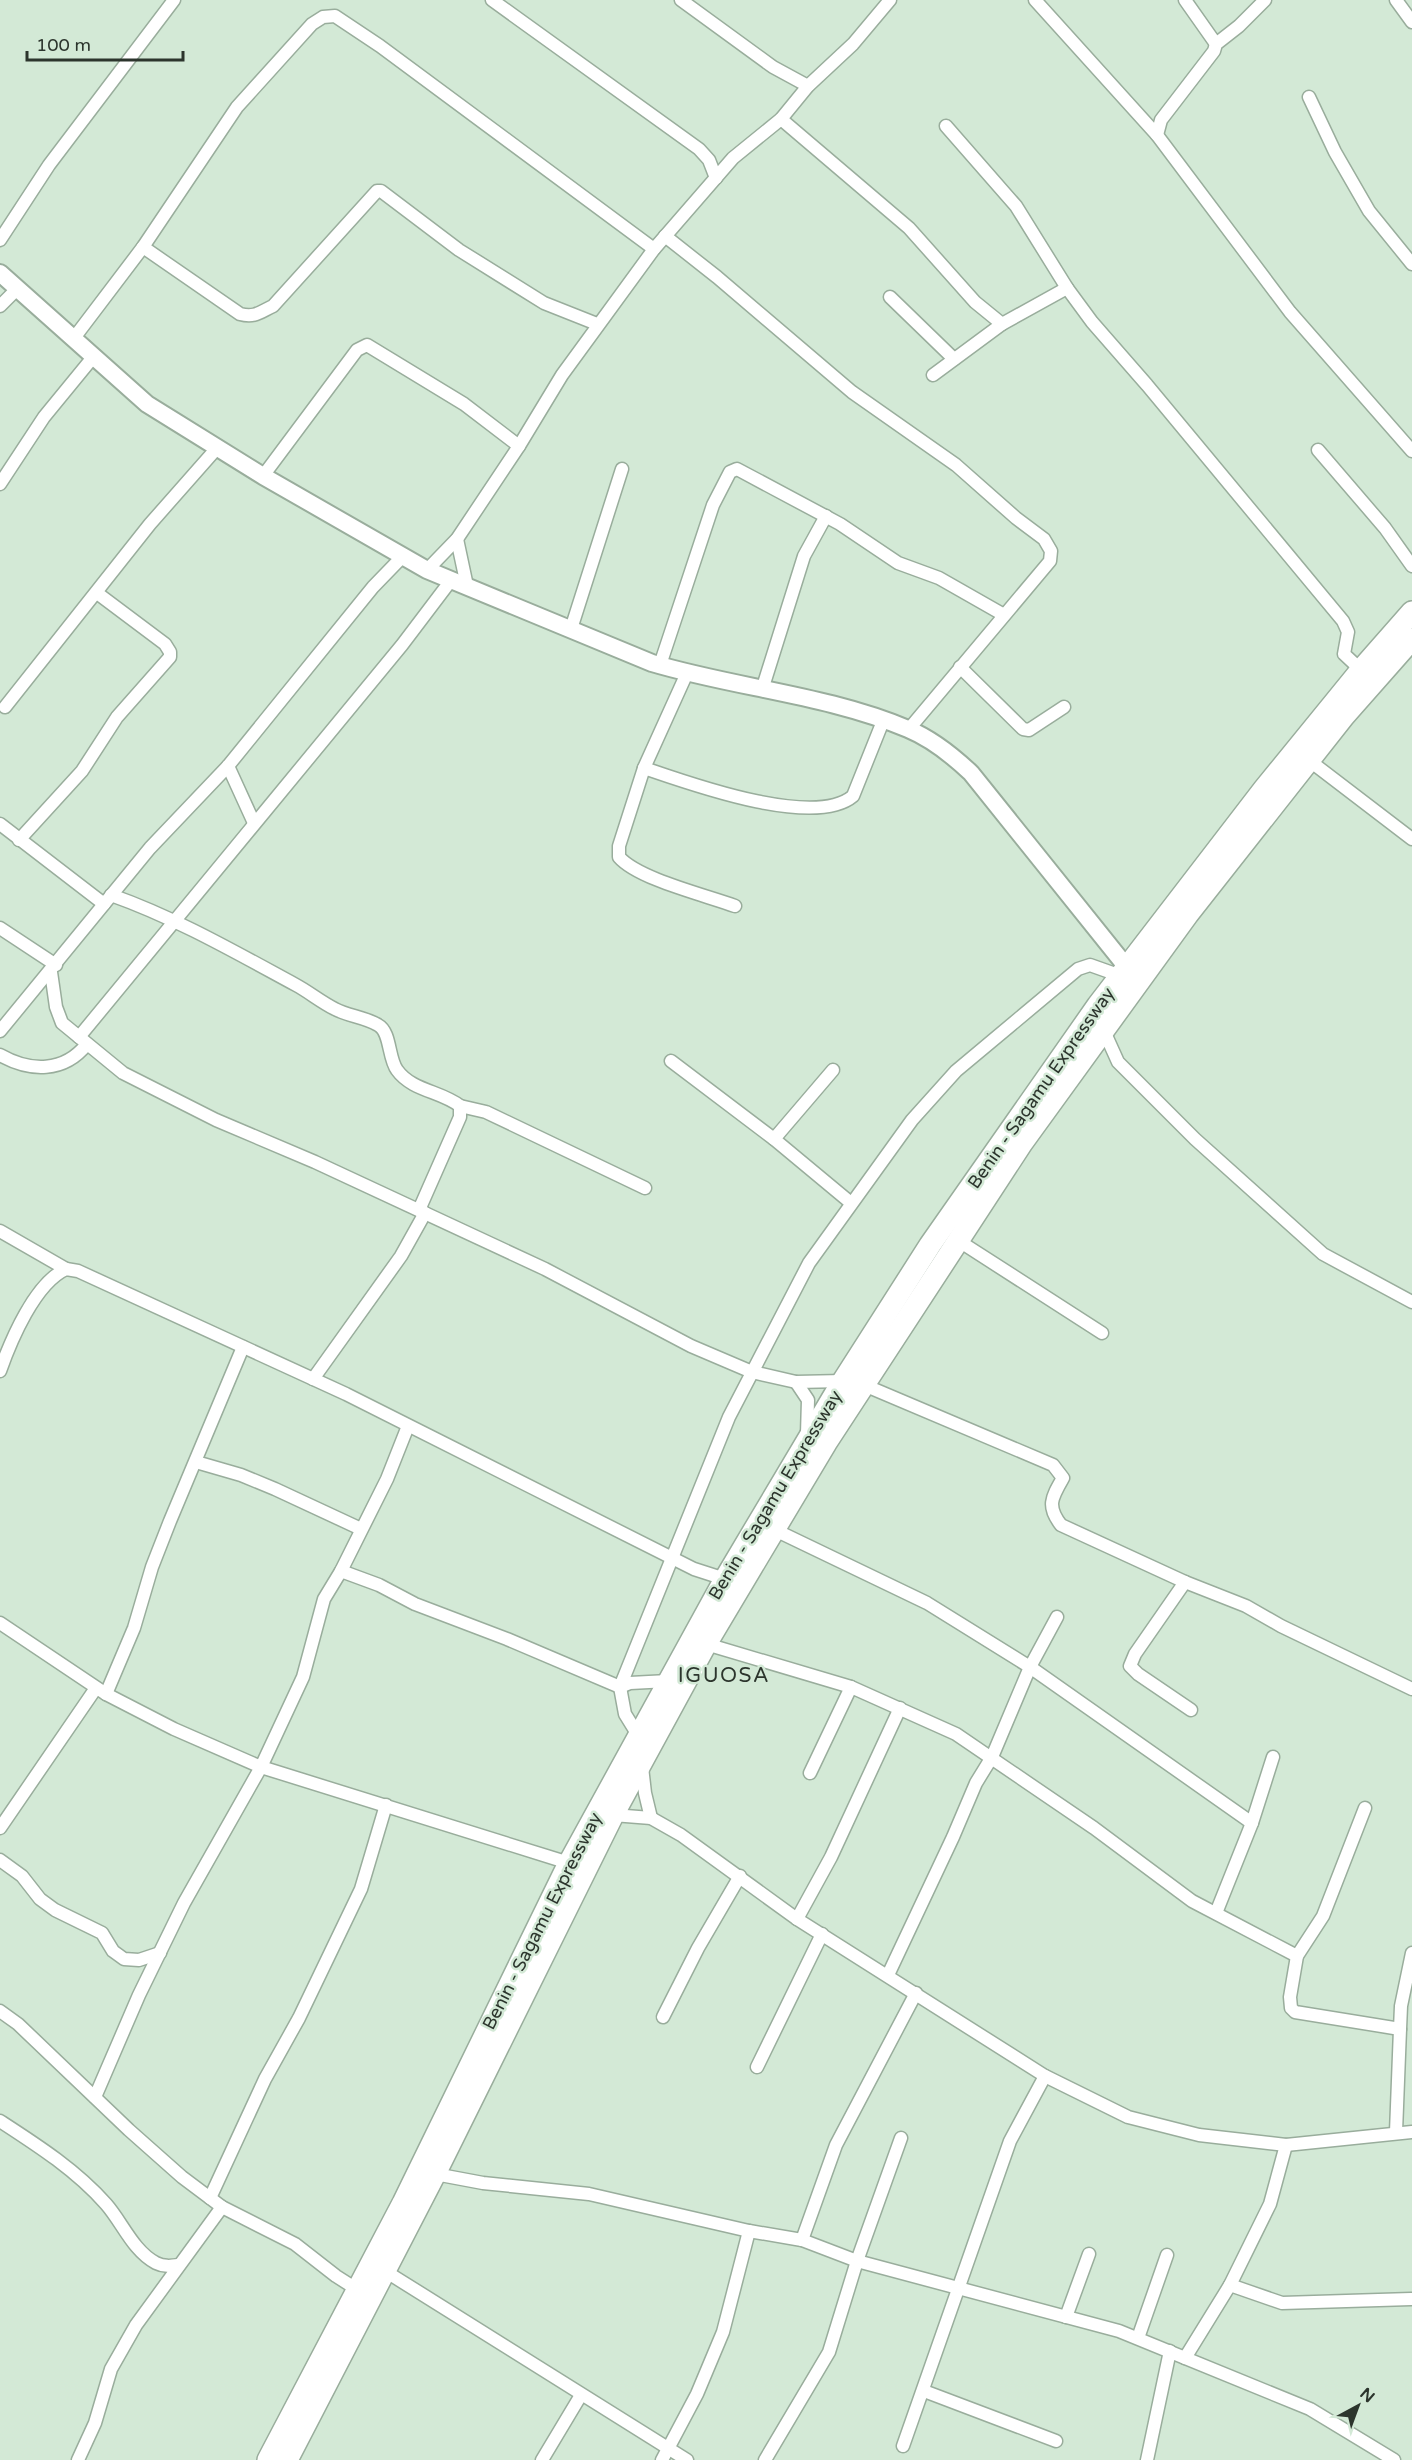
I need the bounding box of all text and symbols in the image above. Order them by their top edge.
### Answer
scale bar [27,24,183,62]
text: 100 m [36,34,91,56]
street label: Benin - Sagamu Expressway [963,983,1119,1193]
street label: Benin - Sagamu Expressway [704,1386,847,1604]
district label: IGUOSA [678,1663,770,1688]
street label: Benin - Sagamu Expressway [478,1808,607,2033]
north arrow [1328,2376,1388,2436]
text: N [1356,2384,1379,2407]

